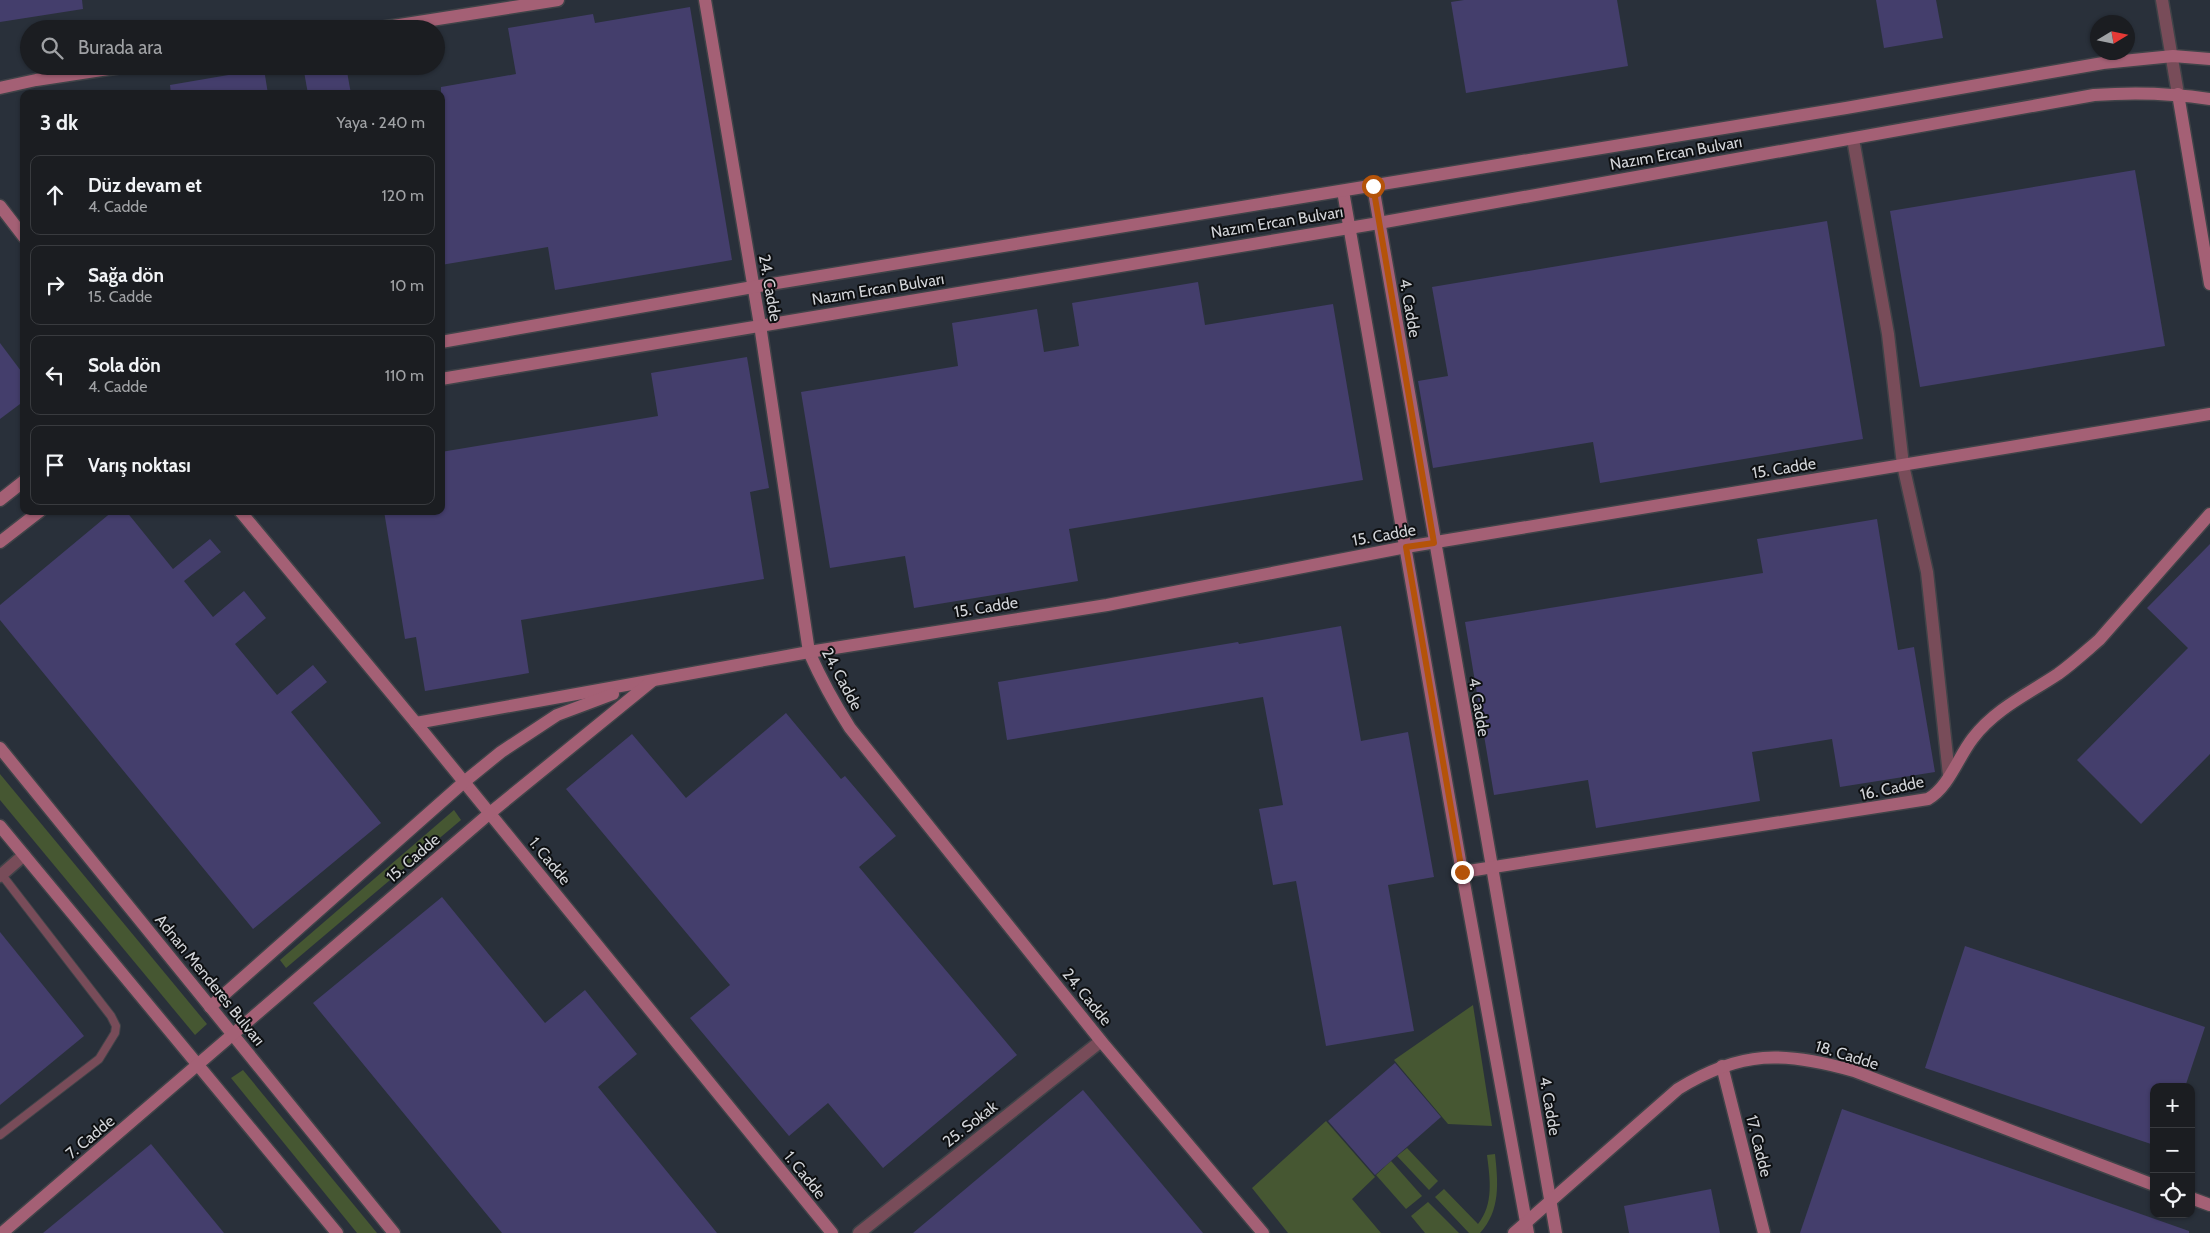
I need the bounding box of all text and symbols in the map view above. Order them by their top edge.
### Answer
north arrow [2090,15,2135,60]
search box [20,20,445,75]
icon: search [38,34,66,62]
text: Burada ara [78,36,162,59]
text: 3 dk [40,110,78,135]
text: Yaya · 240 m [337,113,425,132]
street label: Nazım Ercan Bulvarı [1608,132,1744,174]
text: Düz devam et [88,174,202,197]
route start [1362,175,1385,198]
icon: ahead [41,181,69,209]
text: 120 m [382,186,424,205]
text: 4. Cadde [88,197,147,216]
street label: Nazım Ercan Bulvarı [1209,202,1345,242]
street label: 24. Cadde [755,253,785,323]
text: Sağa dön [88,264,164,287]
street label: Nazım Ercan Bulvarı [810,269,946,309]
icon: right [41,271,69,299]
text: 10 m [390,276,424,295]
street label: 4. Cadde [1395,277,1425,339]
text: 15. Cadde [88,287,152,306]
text: Sola dön [88,354,161,377]
icon: left [41,361,69,389]
text: 110 m [385,366,424,385]
text: 4. Cadde [88,377,147,396]
icon: arrive [41,451,69,479]
text: Varış noktası [88,454,191,477]
street label: 15. Cadde [1751,454,1817,482]
street label: 15. Cadde [1351,520,1417,550]
street label: 15. Cadde [953,593,1019,621]
street label: 24. Cadde [818,645,866,713]
street label: 4. Cadde [1464,676,1494,738]
street label: 16. Cadde [1858,772,1926,804]
street label: 15. Cadde [383,830,443,886]
street label: 1. Cadde [525,833,575,889]
route end [1451,861,1474,884]
street label: Adnan Menderes Bulvarı [151,911,269,1049]
street label: 24. Cadde [1058,965,1116,1029]
street label: 18. Cadde [1813,1036,1881,1074]
street label: 4. Cadde [1535,1075,1565,1137]
map controls [2150,1083,2195,1218]
button: + [2150,1083,2195,1128]
street label: 25. Sokak [939,1096,1002,1151]
street label: 7. Cadde [62,1111,118,1163]
street label: 17. Cadde [1742,1113,1776,1179]
button: − [2150,1128,2195,1173]
street label: 1. Cadde [780,1147,830,1203]
button: locate [2150,1173,2195,1218]

